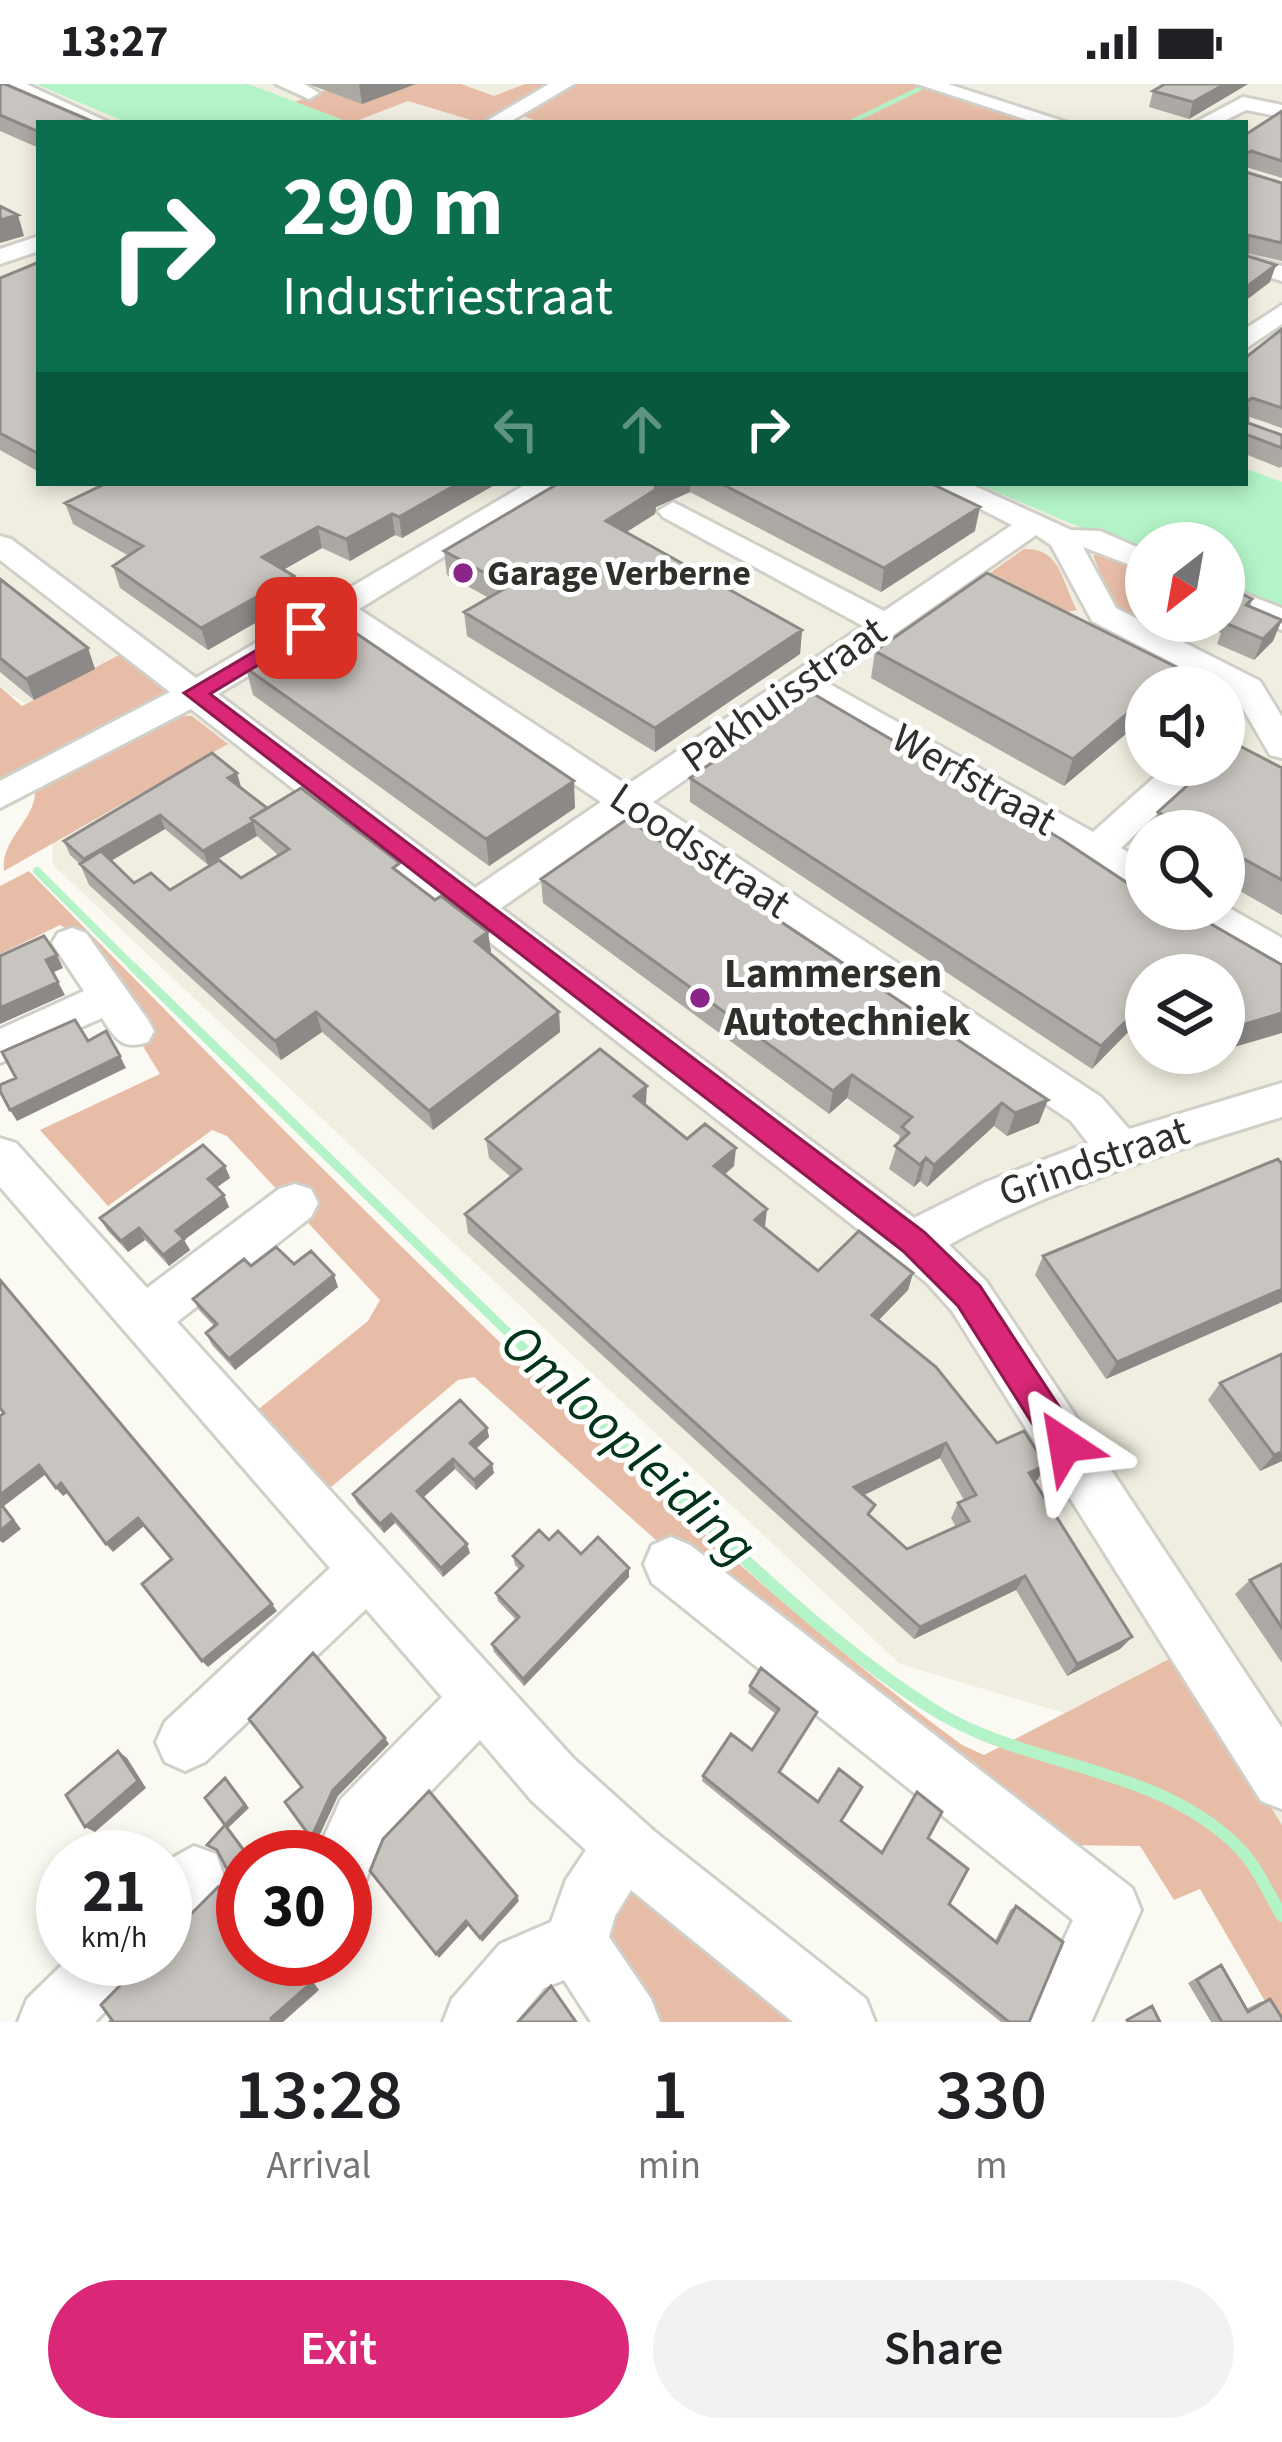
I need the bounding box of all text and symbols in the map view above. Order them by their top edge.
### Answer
text: 13:27 [60,10,169,74]
text: 290 m [282,148,504,268]
icon: right [84,168,240,324]
text: Industriestraat [282,259,613,336]
icon: left [483,396,549,462]
icon: ahead [609,396,675,462]
icon: right [735,396,801,462]
north arrow [1125,522,1245,642]
map controls [1125,522,1245,1074]
place label: Garage Verberne [487,548,751,599]
marker: Garage Verberne [450,560,476,586]
pin [255,577,357,679]
icon: arrive [273,595,339,661]
street label: Pakhuisstraat [669,602,899,788]
button: sound [1125,666,1245,786]
street label: Werfstraat [881,709,1067,851]
street label: Loodsstraat [597,768,803,934]
button: search [1125,810,1245,930]
place label: Lammersen Autotechniek [723,944,970,1052]
button: layers [1125,954,1245,1074]
marker: Lammersen Autotechniek [687,985,713,1011]
street label: Grindstraat [991,1101,1197,1223]
water label: Omloopleiding [483,1306,773,1584]
position arrow [1002,1382,1128,1508]
speed limit sign: 30 [216,1830,372,1986]
text: 21 [82,1850,146,1935]
text: km/h [81,1916,147,1959]
text: 13:28 [235,2044,403,2147]
text: 1 [651,2044,688,2147]
text: 330 [936,2044,1047,2147]
text: Arrival [266,2138,371,2194]
text: min [638,2138,701,2194]
text: m [975,2138,1008,2194]
button: Exit [48,2280,629,2418]
button: Share [653,2280,1234,2418]

